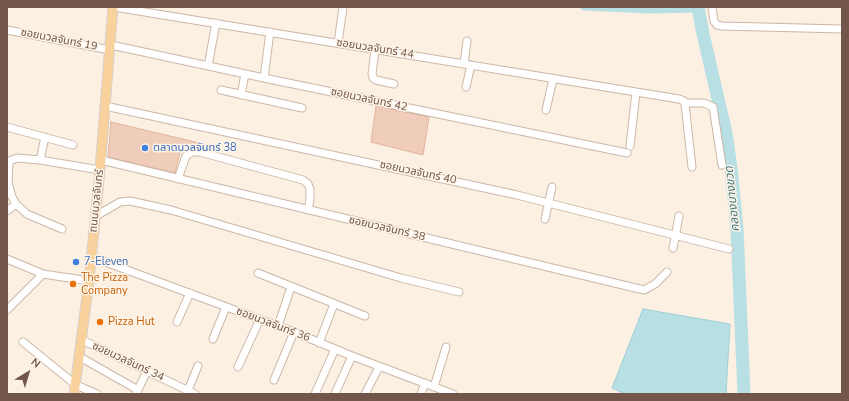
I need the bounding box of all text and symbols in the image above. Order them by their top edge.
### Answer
street label: ซอยนวลจันทร์ 19 [19,26,99,54]
street label: ซอยนวลจันทร์ 44 [335,36,415,62]
street label: ซอยนวลจันทร์ 42 [329,85,409,115]
place label: ตลาดนวลจันทร์ 38 [153,141,237,155]
marker: ตลาดนวลจันทร์ 38 [140,143,150,153]
street label: ซอยนวลจันทร์ 40 [378,158,458,188]
water label: คลองบางขวด [722,165,744,233]
street label: ถนนนวลจันทร์ [87,169,107,233]
street label: ซอยนวลจันทร์ 38 [347,214,427,244]
place label: 7-Eleven [84,255,128,269]
marker: 7-Eleven [71,257,81,267]
place label: The Pizza Company [81,271,128,297]
marker: The Pizza Company [68,279,78,289]
street label: ซอยนวลจันทร์ 36 [234,305,312,345]
place label: Pizza Hut [108,315,155,329]
marker: Pizza Hut [95,317,105,327]
street label: ซอยนวลจันทร์ 34 [90,340,166,384]
north arrow [8,353,48,393]
text: N [28,355,44,372]

